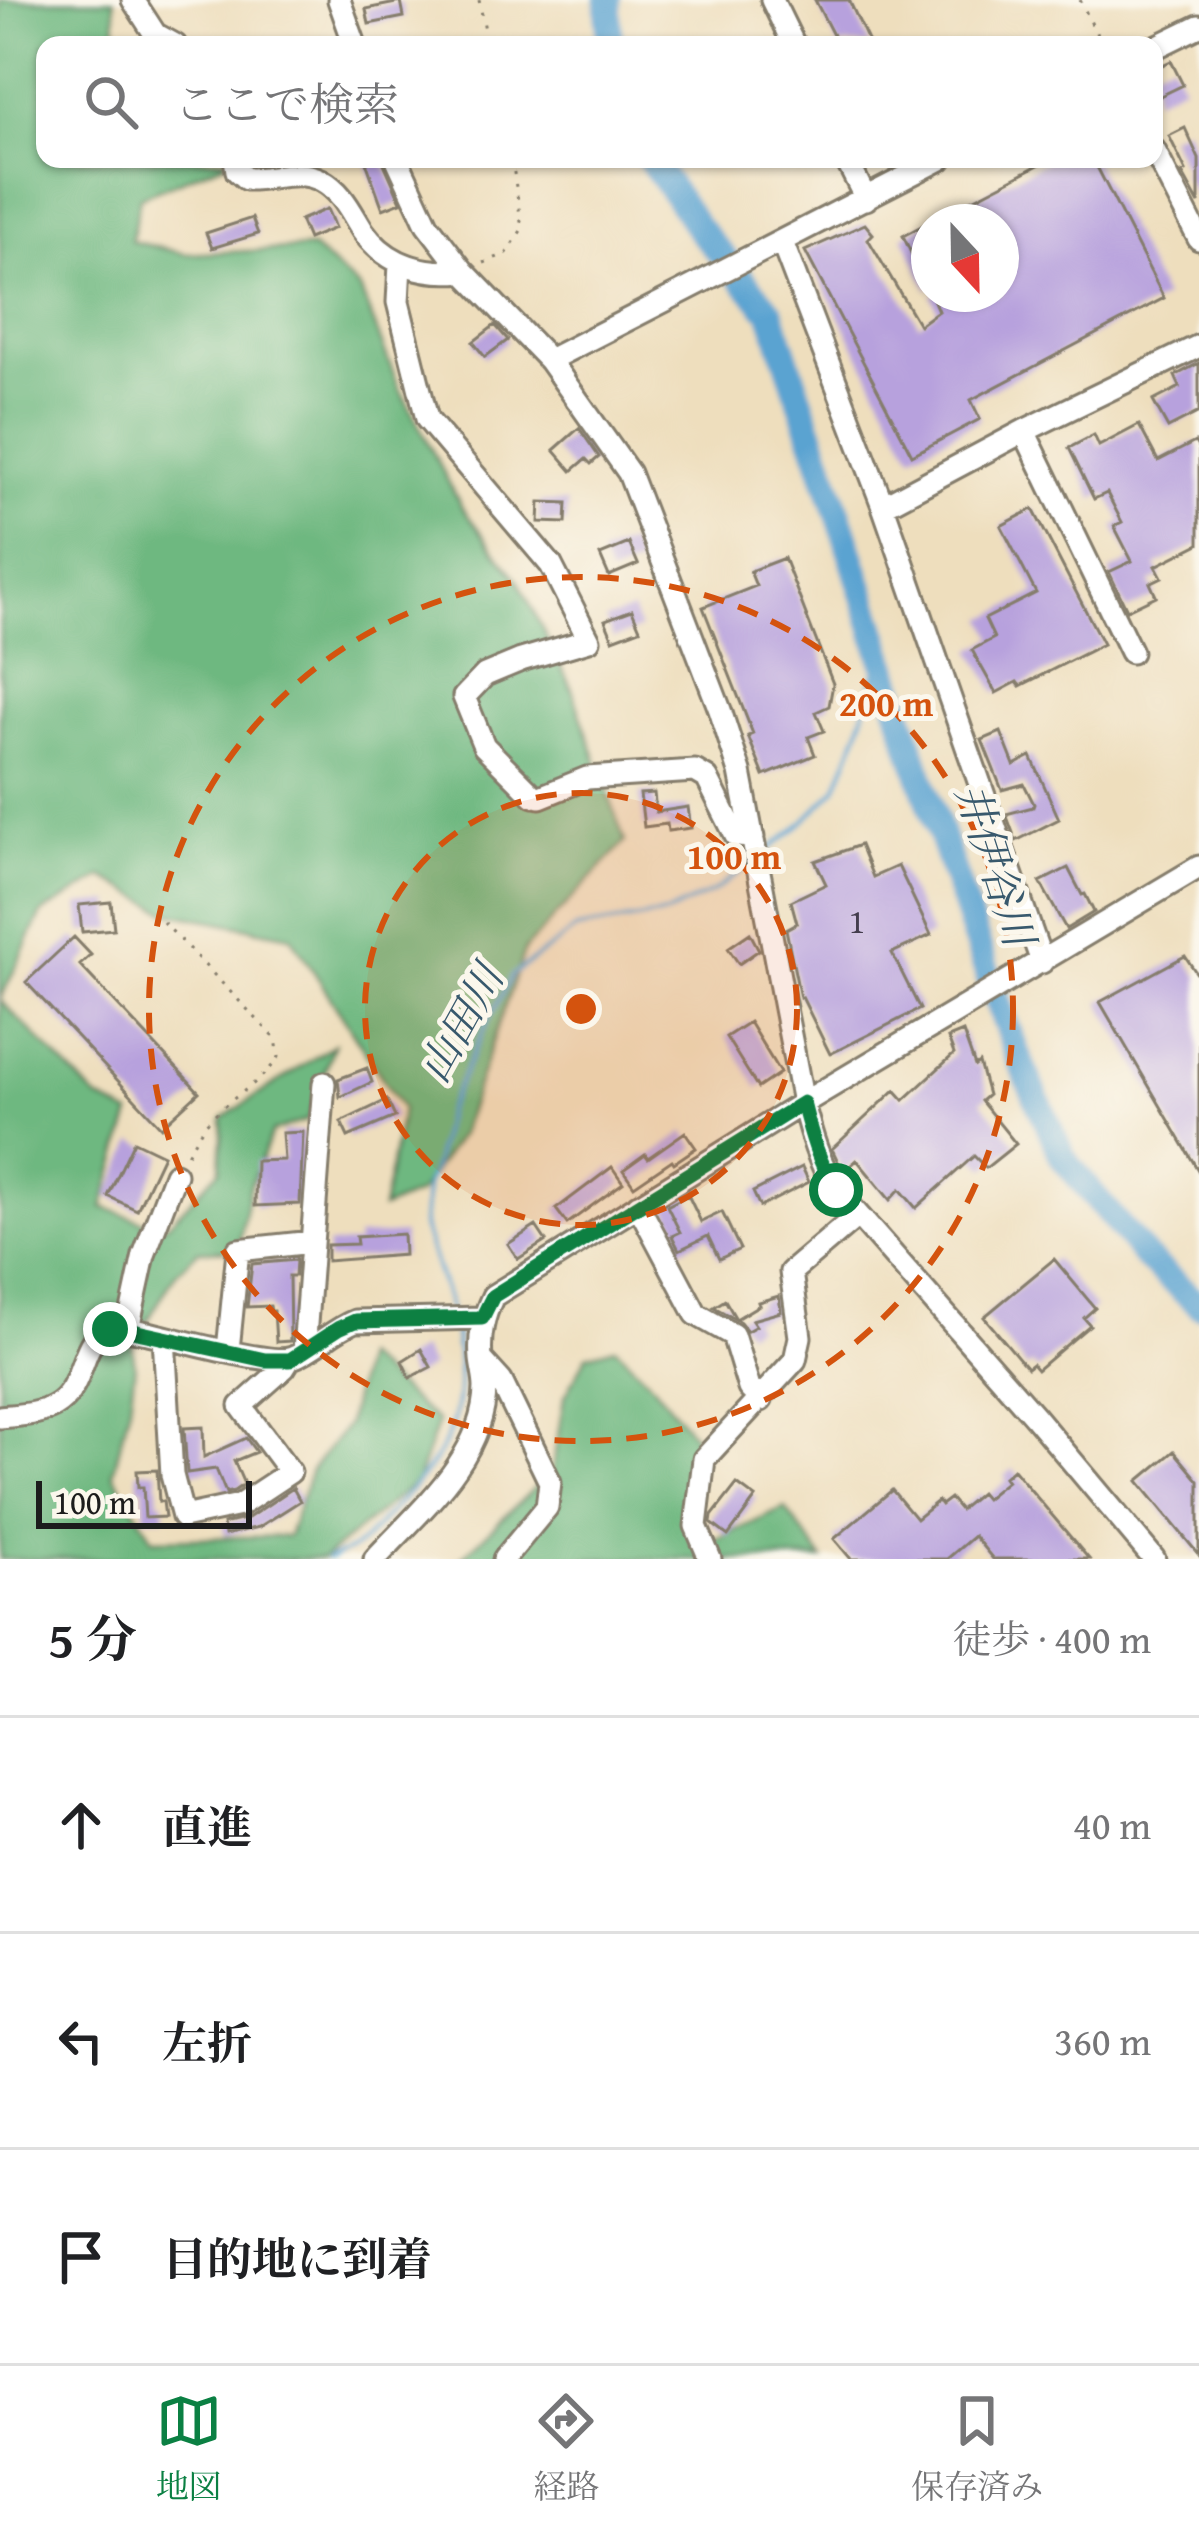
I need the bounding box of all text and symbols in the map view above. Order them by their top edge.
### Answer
search box [36,36,1163,168]
icon: search [78,69,144,135]
text: ここで検索 [174,71,399,136]
north arrow [911,204,1019,312]
text: 200 m [839,676,934,729]
water label: 井伊谷川 [941,775,1052,957]
text: 100 m [687,829,782,882]
house number: 1 [849,897,865,945]
water label: 山田川 [403,950,519,1093]
centre of rings [560,988,602,1030]
route start [809,1163,863,1217]
route end [83,1302,137,1356]
scale bar [36,1475,252,1528]
text: 100 m [54,1478,136,1526]
text: 5 分 [48,1601,137,1676]
text: 徒歩 · 400 m [953,1610,1151,1667]
icon: ahead [48,1792,114,1858]
text: 直進 [162,1794,252,1859]
text: 40 m [1073,1796,1151,1853]
icon: left [48,2008,114,2074]
text: 左折 [162,2010,252,2075]
text: 360 m [1054,2012,1151,2069]
icon: arrive [48,2224,114,2290]
text: 目的地に到着 [162,2226,432,2291]
tab: 地図 [156,2388,222,2510]
tab: 経路 [533,2388,599,2510]
tab: 保存済み [911,2388,1043,2510]

